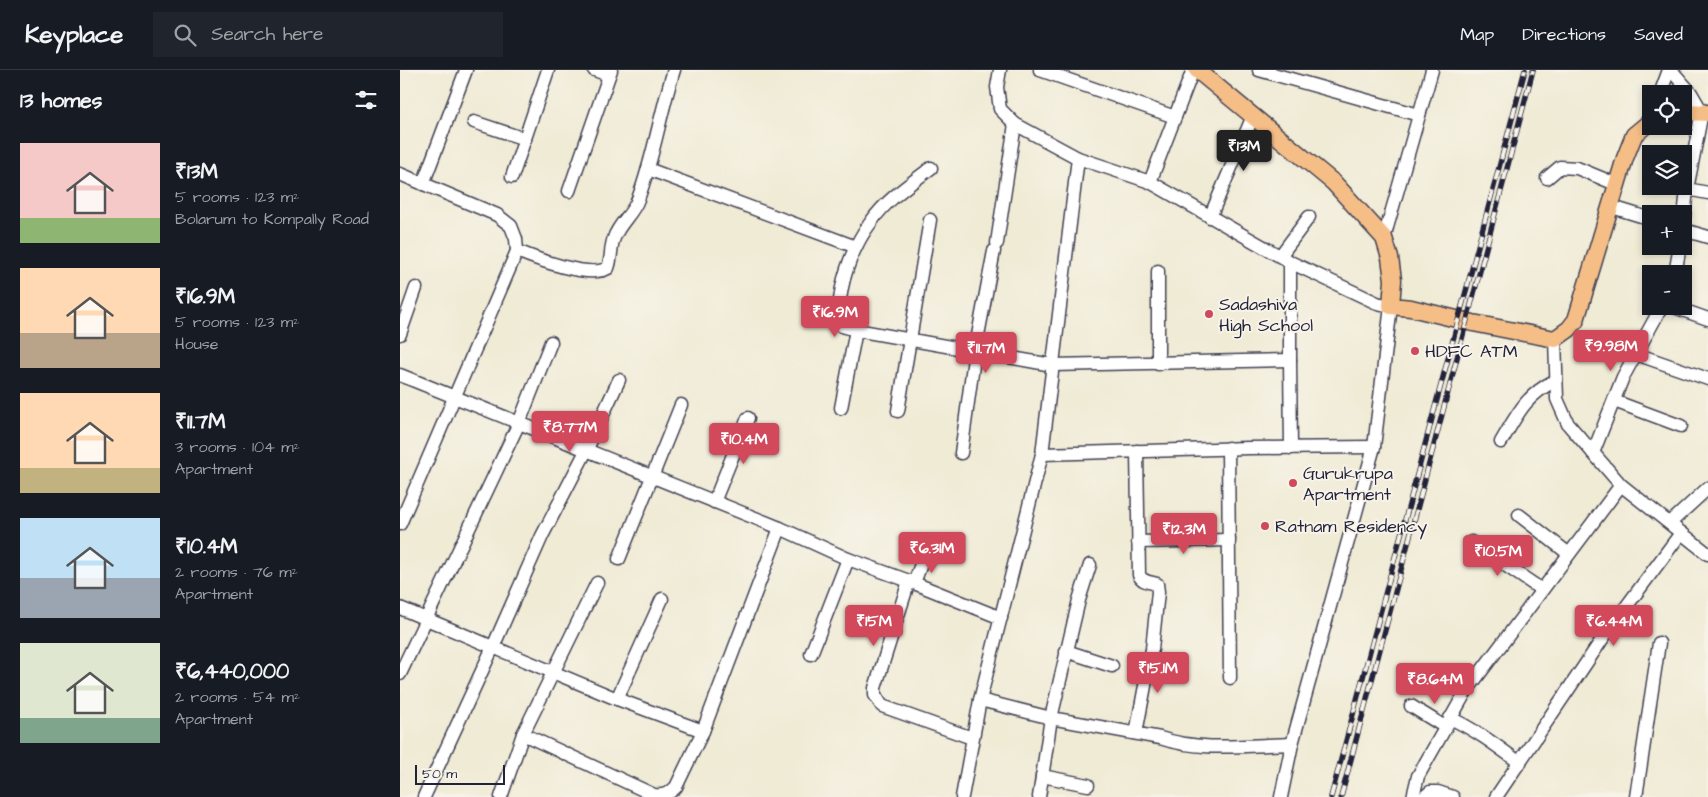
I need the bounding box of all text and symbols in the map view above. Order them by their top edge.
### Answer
search box [153,12,503,57]
text: Keyplace [25,18,123,52]
icon: search [171,21,199,49]
text: Search here [211,21,323,48]
text: Map [1460,22,1494,47]
text: Directions [1522,22,1606,47]
text: Saved [1634,22,1683,47]
map controls [1642,85,1692,315]
button: locate [1642,85,1692,135]
text: 13 homes [20,86,102,115]
icon: filters [352,86,380,114]
pin: ₹13M [1214,129,1274,172]
text: ₹13M [1228,135,1260,157]
button: layers [1642,145,1692,195]
text: ₹13M [175,157,218,186]
icon: home [60,163,120,223]
text: 5 rooms · 123 m² [175,186,299,208]
button: + [1642,205,1692,255]
text: Bolarum to Kompally Road [175,208,369,230]
button: − [1642,265,1692,315]
text: ₹16.9M [175,282,235,311]
icon: home [60,288,120,348]
place label: Sadashiva High School [1219,292,1313,339]
pin: ₹16.9M [794,296,876,338]
text: ₹16.9M [812,301,858,323]
marker: Sadashiva High School [1203,308,1215,320]
text: 5 rooms · 123 m² [175,311,299,333]
pin: ₹9.98M [1570,330,1652,372]
pin: ₹11.7M [945,332,1027,374]
text: House [175,333,219,355]
text: ₹9.98M [1584,335,1638,357]
text: ₹11.7M [967,337,1005,359]
place label: HDFC ATM [1425,339,1518,364]
marker: HDFC ATM [1409,345,1421,357]
text: ₹11.7M [175,407,226,436]
pin: ₹8.77M [529,410,611,453]
icon: home [60,413,120,473]
text: ₹8.77M [543,416,597,438]
pin: ₹10.4M [703,422,785,465]
text: ₹10.4M [720,428,768,450]
text: 3 rooms · 104 m² [175,436,300,458]
text: Apartment [175,458,253,480]
place label: Gurukrupa Apartment [1303,461,1393,507]
marker: Gurukrupa Apartment [1287,477,1299,489]
pin: ₹12.3M [1143,512,1225,555]
place label: Ratnam Residency [1275,514,1427,540]
text: ₹12.3M [1162,518,1206,540]
marker: Ratnam Residency [1259,520,1271,532]
text: ₹10.4M [175,532,238,561]
pin: ₹6.31M [891,532,973,574]
pin: ₹10.5M [1457,534,1539,577]
text: ₹6.31M [910,537,954,559]
icon: home [60,538,120,598]
text: ₹10.5M [1474,540,1522,562]
text: 2 rooms · 76 m² [175,561,298,583]
text: Apartment [175,583,253,605]
pin: ₹15M [844,604,904,647]
pin: ₹6.44M [1573,604,1655,647]
text: ₹15M [856,610,892,632]
text: ₹6.44M [1586,610,1642,632]
pin: ₹15.1M [1117,652,1199,694]
text: ₹6,440,000 [175,657,289,686]
text: ₹15.1M [1138,657,1178,679]
pin: ₹8.64M [1394,662,1476,705]
icon: home [60,663,120,723]
text: ₹8.64M [1407,668,1463,690]
text: 2 rooms · 54 m² [175,686,300,708]
text: Apartment [175,708,253,730]
scale bar [415,762,505,785]
text: 50 m [422,764,457,784]

